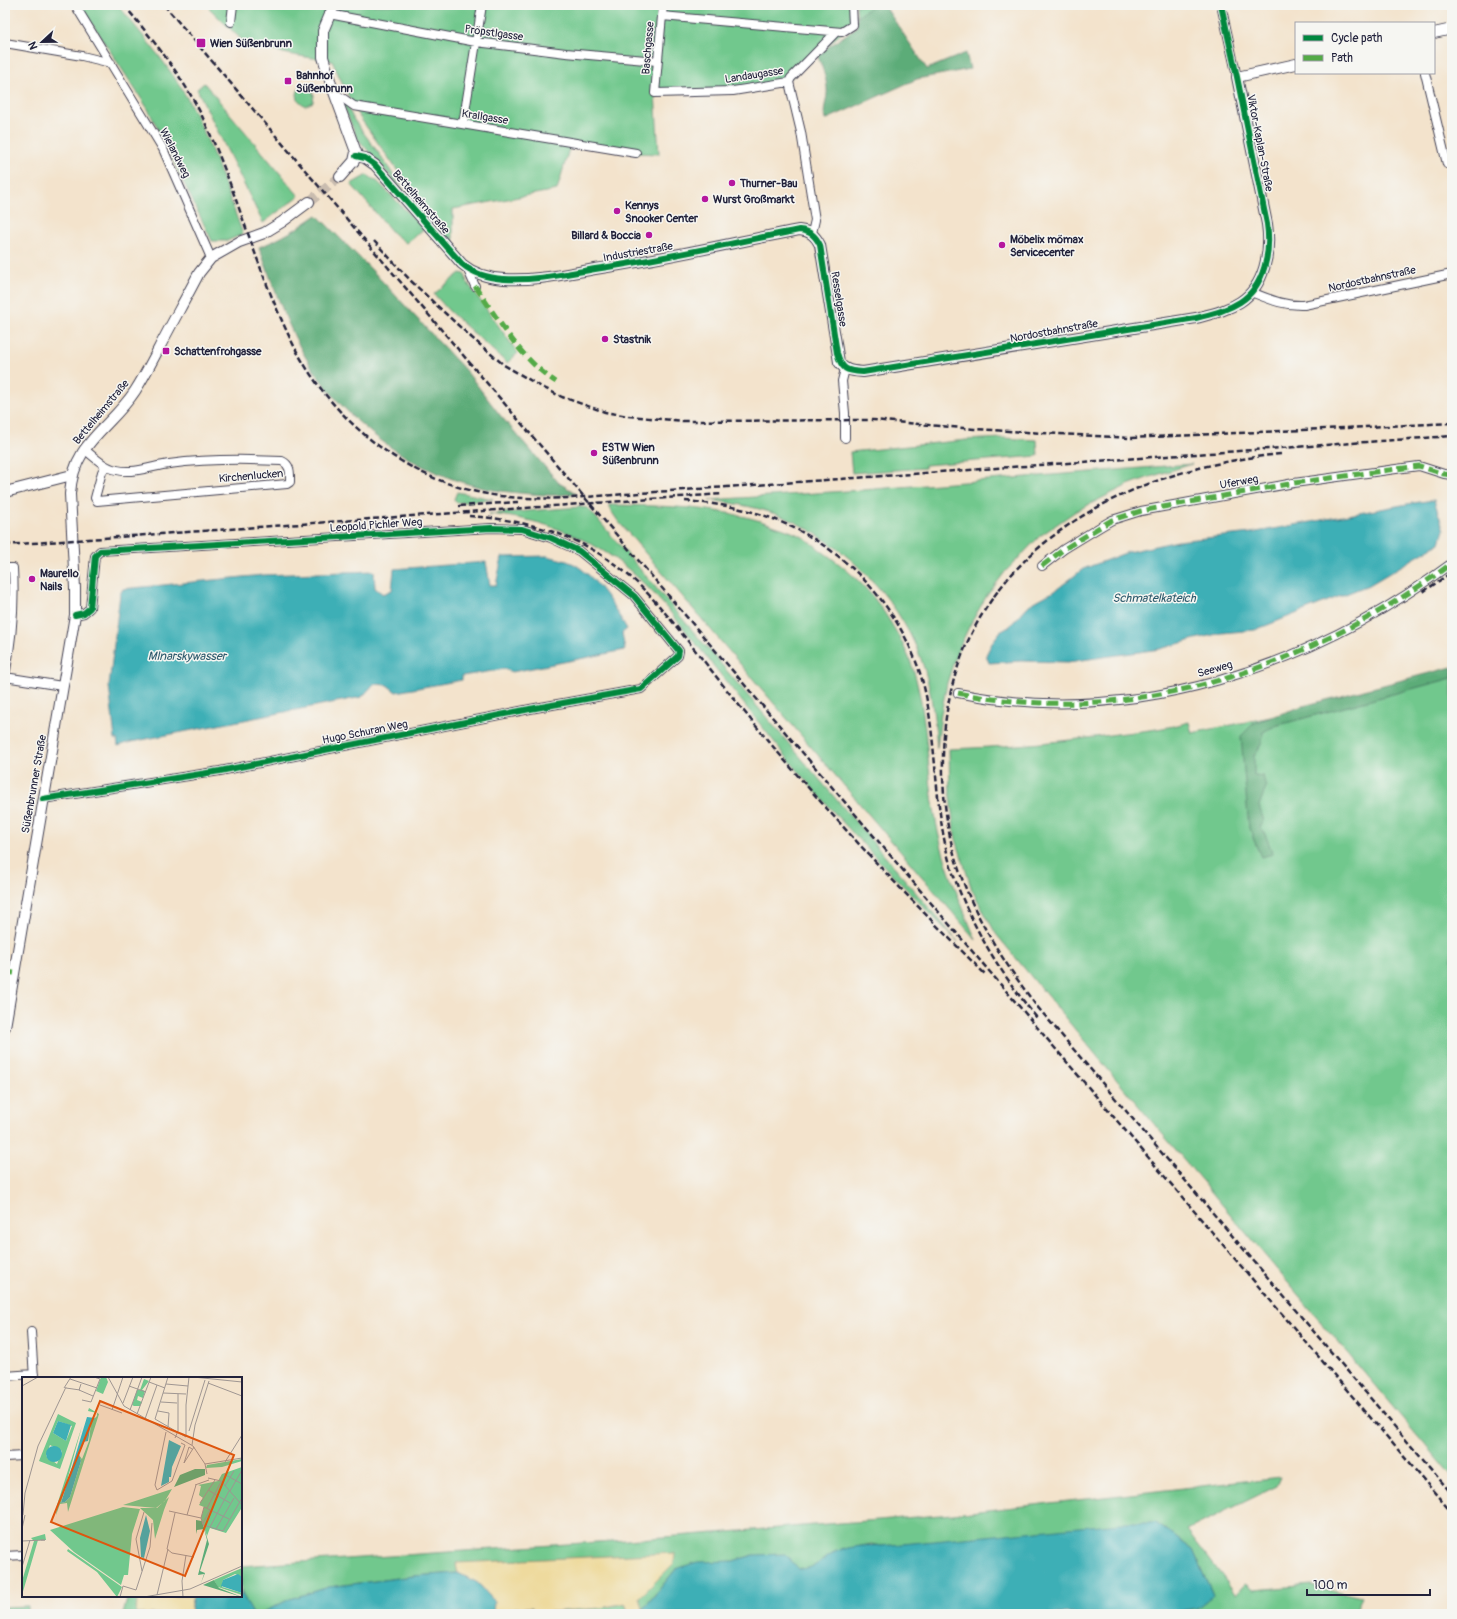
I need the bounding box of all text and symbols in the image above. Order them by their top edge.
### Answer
street label: Baschgasse [639,21,657,75]
north arrow [22,22,62,62]
street label: Pröpstlgasse [464,22,525,44]
legend [1295,22,1435,74]
text: Cycle path [1331,31,1383,46]
marker: Wien Süßenbrunn [195,37,207,49]
place label: Wien Süßenbrunn [210,37,292,50]
text: N [26,39,41,51]
text: Path [1331,51,1353,66]
street label: Landaugasse [724,64,785,86]
place label: Bahnhof Süßenbrunn [296,69,353,95]
marker: Bahnhof Süßenbrunn [283,76,293,86]
street label: Viktor-Kaplan-Straße [1244,93,1276,193]
street label: Krallgasse [461,107,510,127]
street label: Wielandweg [157,126,193,180]
street label: Bettelheimstraße [390,167,453,237]
place label: Thurner-Bau [739,177,798,190]
marker: Thurner-Bau [727,178,737,188]
place label: Wurst Großmarkt [713,193,795,206]
marker: Wurst Großmarkt [700,194,710,204]
place label: Kennys Snooker Center [625,199,699,225]
marker: Kennys Snooker Center [612,206,622,216]
place label: Billard & Boccia [571,229,641,242]
marker: Billard & Boccia [644,230,654,240]
place label: Möbelix mömax Servicecenter [1010,233,1084,259]
street label: Industriestraße [602,239,675,265]
marker: Möbelix mömax Servicecenter [997,240,1007,250]
street label: Nordostbahnstraße [1327,263,1417,295]
street label: Resselgasse [828,271,850,328]
street label: Nordostbahnstraße [1009,317,1100,345]
place label: Stastnik [613,333,651,346]
marker: Stastnik [600,334,610,344]
place label: Schattenfrohgasse [174,345,262,358]
marker: Schattenfrohgasse [161,346,171,356]
street label: Bettelheimstraße [70,377,132,447]
place label: ESTW Wien Süßenbrunn [602,441,659,467]
marker: ESTW Wien Süßenbrunn [589,448,599,458]
street label: Kirchenlucken [218,467,284,485]
street label: Uferweg [1219,472,1260,492]
street label: Leopold Pichler Weg [329,515,423,535]
place label: Maurello Nails [40,567,79,593]
marker: Maurello Nails [27,574,37,584]
water label: Schmatelkateich [1112,591,1197,606]
water label: Mlnarskywasser [148,649,228,664]
street label: Seeweg [1196,658,1234,680]
street label: Hugo Schuran Weg [321,717,409,747]
street label: Süßenbrunner Straße [19,733,49,834]
inset map [22,1377,242,1597]
scale bar [1307,1571,1430,1597]
text: 100 m [1313,1578,1348,1593]

